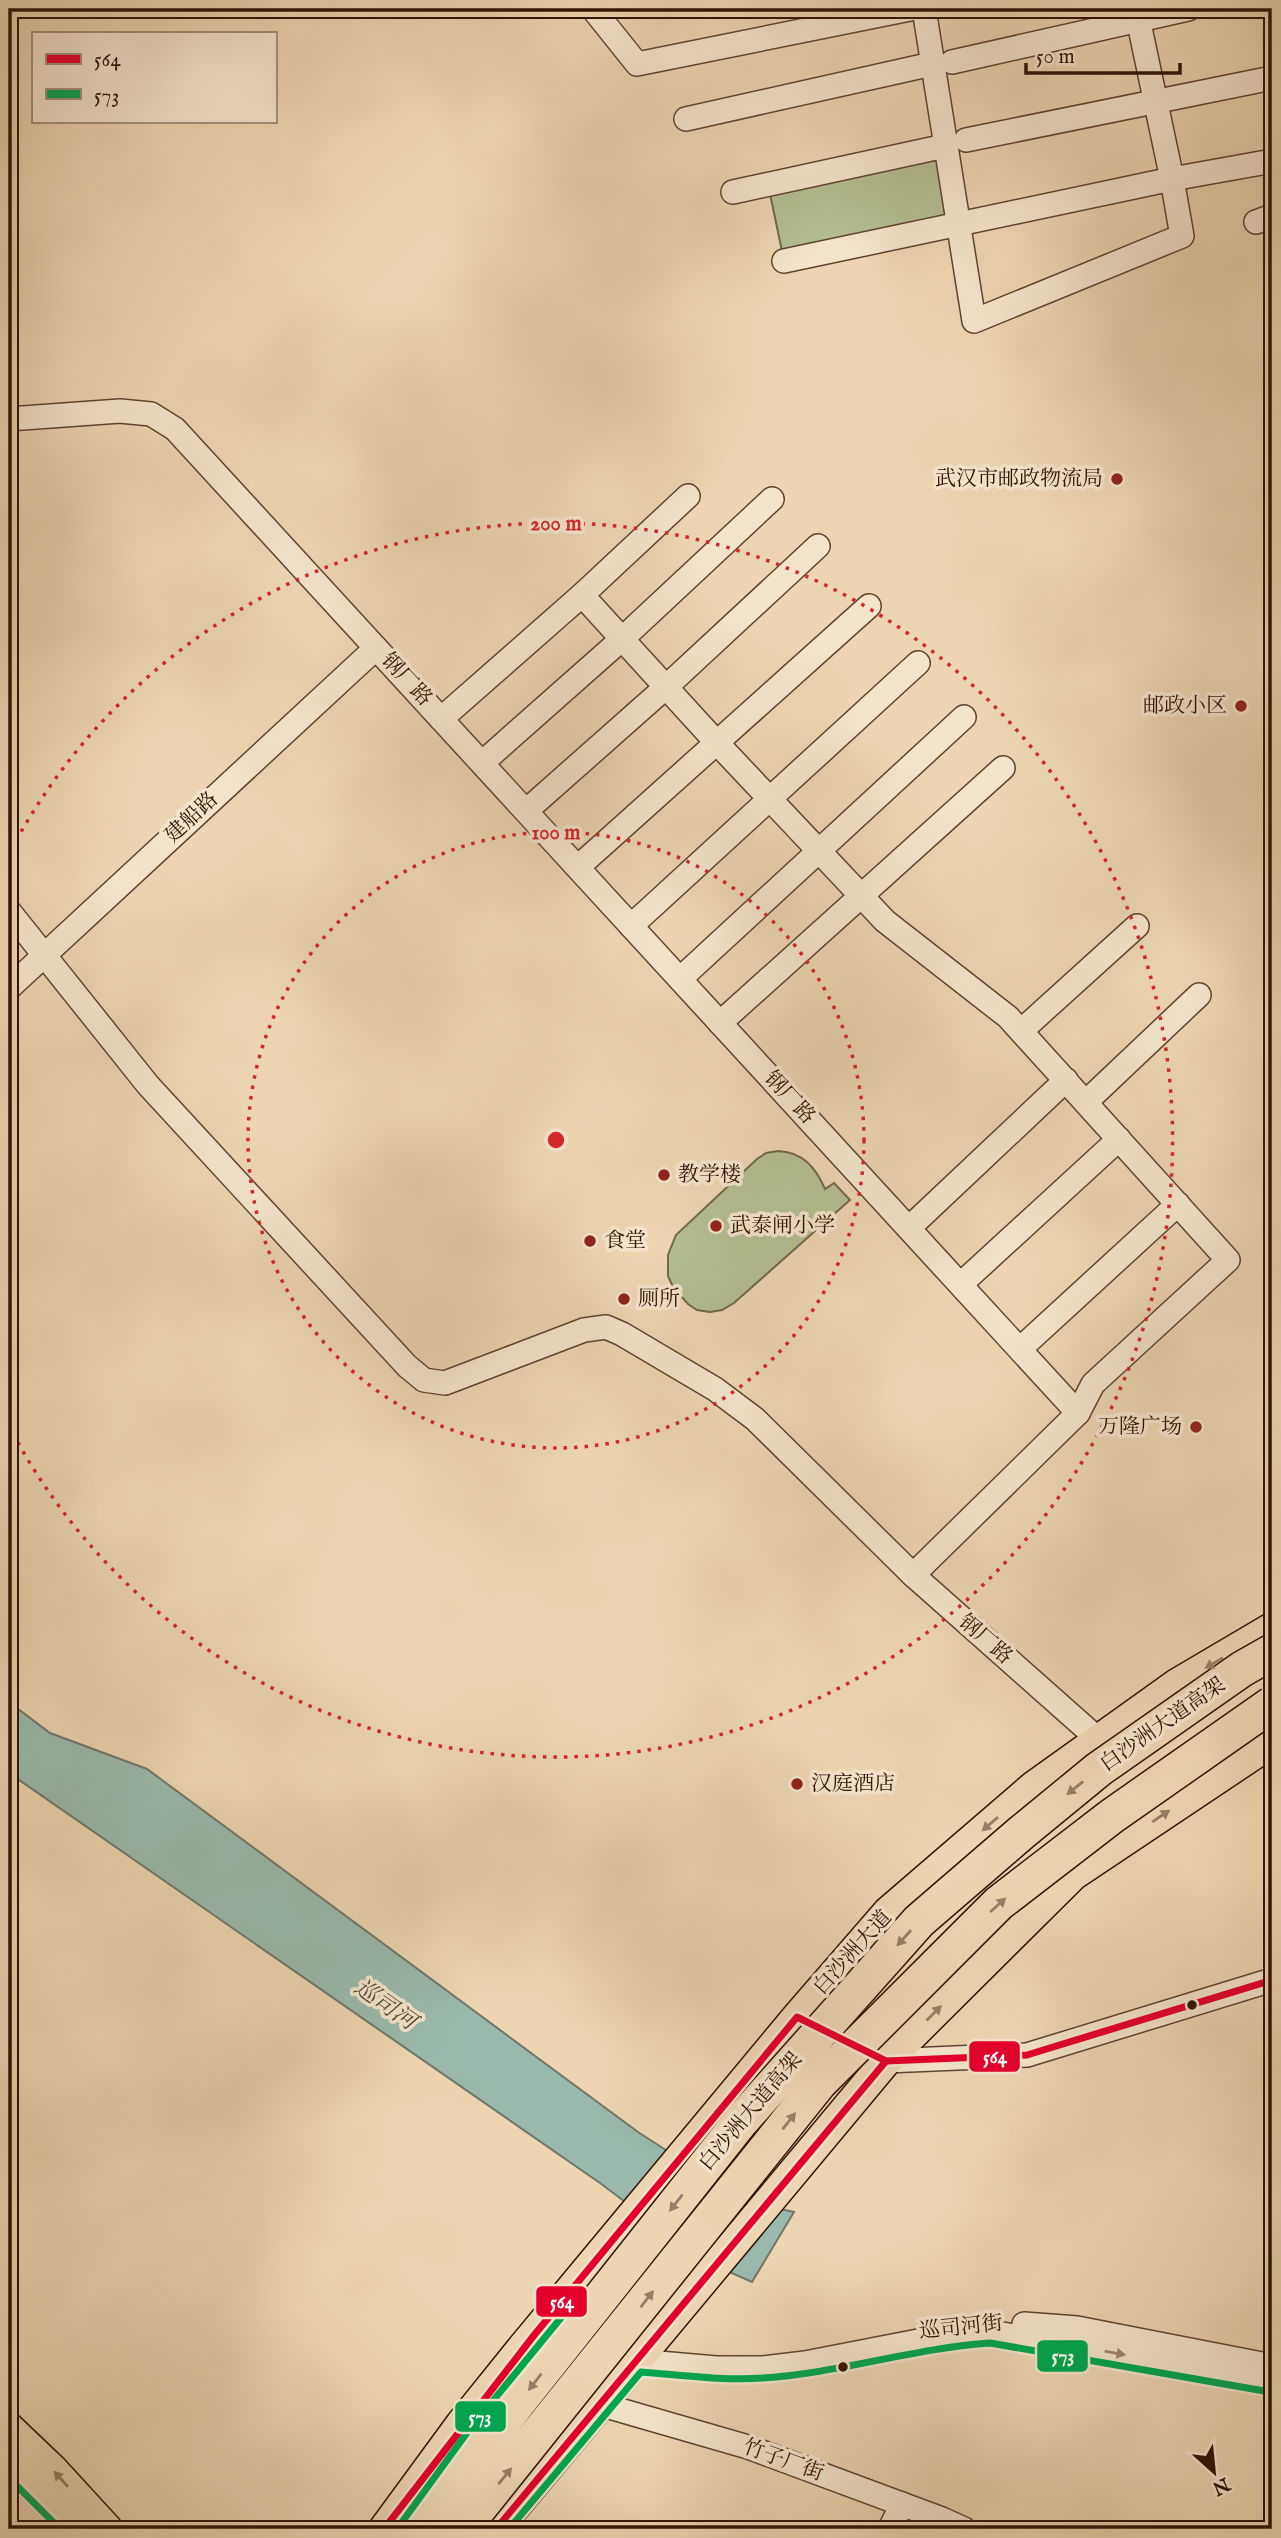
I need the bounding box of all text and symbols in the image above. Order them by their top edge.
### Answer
legend [32,32,276,122]
scale bar [1026,32,1180,76]
text: 50 m [1036,44,1075,71]
text: 564 [94,47,121,74]
text: 573 [94,83,119,110]
place label: 武汉市邮政物流局 [935,466,1103,493]
marker: 武汉市邮政物流局 [1109,471,1125,487]
text: 200 m [530,511,582,538]
street label: 钢厂路 [375,648,437,712]
place label: 邮政小区 [1143,693,1227,720]
marker: 邮政小区 [1233,698,1249,714]
street label: 建船路 [160,787,224,849]
text: 100 m [531,820,581,847]
street label: 钢厂路 [758,1066,820,1130]
centre of rings [544,1128,568,1152]
place label: 教学楼 [678,1162,741,1189]
marker: 教学楼 [656,1167,672,1183]
place label: 武泰闸小学 [730,1213,835,1240]
marker: 武泰闸小学 [708,1218,724,1234]
place label: 食堂 [604,1228,646,1255]
marker: 食堂 [582,1233,598,1249]
place label: 厕所 [638,1286,680,1313]
marker: 厕所 [616,1291,632,1307]
place label: 万隆广场 [1098,1414,1182,1441]
marker: 万隆广场 [1188,1419,1204,1435]
street label: 钢厂路 [952,1609,1018,1671]
one-way arrow [1204,1656,1223,1669]
street label: 白沙洲大道高架 [1095,1672,1231,1778]
place label: 汉庭酒店 [811,1771,895,1798]
marker: 汉庭酒店 [789,1776,805,1792]
one-way arrow [1067,1781,1085,1796]
one-way arrow [1151,1810,1170,1823]
one-way arrow [981,1816,999,1832]
one-way arrow [990,1898,1007,1913]
street label: 白沙洲大道 [808,1905,898,2001]
one-way arrow [896,1929,912,1947]
water label: 巡司河 [348,1973,425,2039]
unlabelled marker [1185,1998,1199,2012]
one-way arrow [926,2005,942,2022]
line badge: 564 [968,2040,1021,2073]
text: 564 [983,2046,1008,2070]
street label: 白沙洲大道高架 [693,2047,809,2177]
one-way arrow [781,2112,796,2129]
one-way arrow [669,2194,683,2212]
line badge: 564 [535,2285,588,2318]
one-way arrow [640,2290,654,2308]
text: 564 [550,2291,575,2315]
street label: 巡司河街 [918,2310,1004,2346]
line badge: 573 [1036,2339,1089,2373]
text: 573 [1052,2345,1074,2369]
one-way arrow [1105,2348,1127,2359]
unlabelled marker [836,2360,850,2374]
one-way arrow [528,2373,543,2390]
line badge: 573 [454,2400,507,2433]
text: 573 [469,2406,491,2430]
street label: 竹子厂街 [739,2434,827,2488]
north arrow [1180,2436,1250,2506]
one-way arrow [497,2468,512,2486]
text: N [1208,2470,1234,2500]
one-way arrow [53,2471,69,2488]

